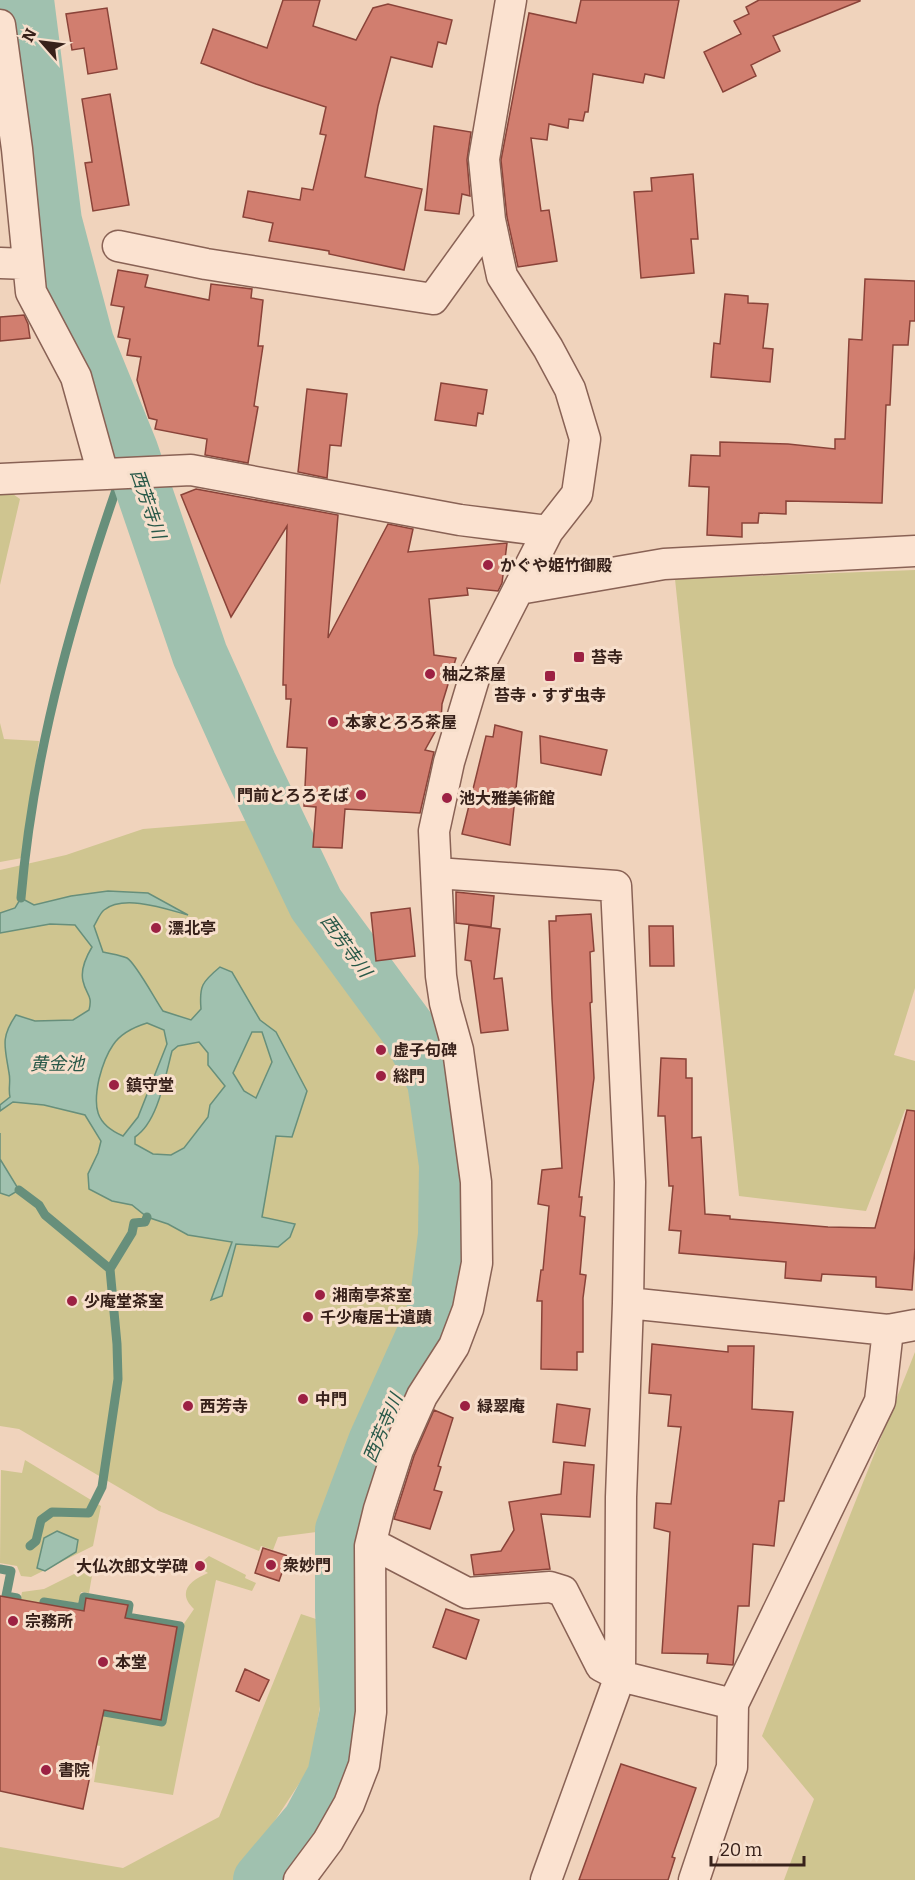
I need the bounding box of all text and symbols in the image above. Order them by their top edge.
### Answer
north arrow [12,12,72,72]
text: N [18,25,40,45]
water label: 西芳寺川 [126,466,171,544]
place label: かぐや姫竹御殿 [500,556,612,575]
marker: かぐや姫竹御殿 [481,558,495,572]
place label: 苔寺 [591,648,623,667]
marker: 苔寺 [572,650,586,664]
place label: 柚之茶屋 [442,665,506,684]
marker: 柚之茶屋 [423,667,437,681]
marker: 苔寺・すず虫寺 [543,669,557,683]
place label: 苔寺・すず虫寺 [494,686,606,705]
place label: 本家とろろ茶屋 [345,713,457,732]
marker: 本家とろろ茶屋 [326,715,340,729]
place label: 門前とろろそば [237,786,349,805]
marker: 門前とろろそば [354,788,368,802]
place label: 池大雅美術館 [459,789,555,808]
marker: 池大雅美術館 [440,791,454,805]
water label: 西芳寺川 [316,910,377,983]
place label: 漂北亭 [168,919,216,938]
marker: 漂北亭 [149,921,163,935]
place label: 虚子句碑 [393,1041,457,1060]
marker: 虚子句碑 [374,1043,388,1057]
water label: 黄金池 [30,1053,86,1075]
place label: 総門 [393,1067,425,1086]
marker: 総門 [374,1069,388,1083]
place label: 鎮守堂 [126,1076,174,1095]
marker: 鎮守堂 [107,1078,121,1092]
place label: 湘南亭茶室 [332,1286,412,1305]
marker: 湘南亭茶室 [313,1288,327,1302]
place label: 少庵堂茶室 [84,1292,164,1311]
marker: 少庵堂茶室 [65,1294,79,1308]
place label: 千少庵居士遺蹟 [320,1308,432,1327]
marker: 千少庵居士遺蹟 [301,1310,315,1324]
water label: 西芳寺川 [359,1389,408,1465]
place label: 中門 [315,1390,347,1409]
marker: 中門 [296,1392,310,1406]
place label: 西芳寺 [200,1397,248,1416]
place label: 緑翠庵 [477,1397,525,1416]
marker: 西芳寺 [181,1399,195,1413]
marker: 緑翠庵 [458,1399,472,1413]
place label: 衆妙門 [283,1556,331,1575]
place label: 大仏次郎文学碑 [76,1557,188,1576]
marker: 衆妙門 [264,1558,278,1572]
marker: 大仏次郎文学碑 [193,1559,207,1573]
place label: 宗務所 [25,1612,73,1631]
marker: 宗務所 [6,1614,20,1628]
place label: 本堂 [115,1653,147,1672]
marker: 本堂 [96,1655,110,1669]
place label: 書院 [58,1761,90,1780]
marker: 書院 [39,1763,53,1777]
scale bar [711,1829,804,1867]
text: 20 m [720,1839,762,1861]

